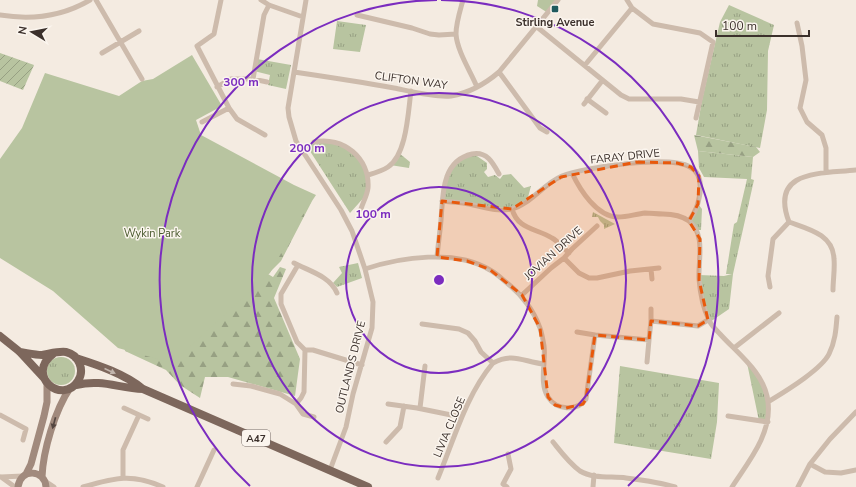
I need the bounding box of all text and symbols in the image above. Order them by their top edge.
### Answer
marker: Stirling Avenue [550,4,560,14]
north arrow [12,12,52,52]
scale bar [716,12,809,38]
place label: Stirling Avenue [516,15,594,30]
text: 100 m [722,18,757,34]
text: N [15,25,31,36]
street label: CLIFTON WAY [374,68,449,93]
text: 300 m [223,74,259,90]
text: 200 m [289,140,325,156]
street label: FARAY DRIVE [590,145,660,168]
text: 100 m [355,206,391,222]
street label: JOVIAN DRIVE [520,223,586,284]
park label: Wykin Park [124,226,181,241]
centre of rings [432,273,446,287]
street label: OUTLANDS DRIVE [332,319,369,415]
one-way arrow [105,369,117,375]
street label: LIVIA CLOSE [430,395,469,460]
one-way arrow [51,417,57,429]
road number: A47 [242,430,270,446]

